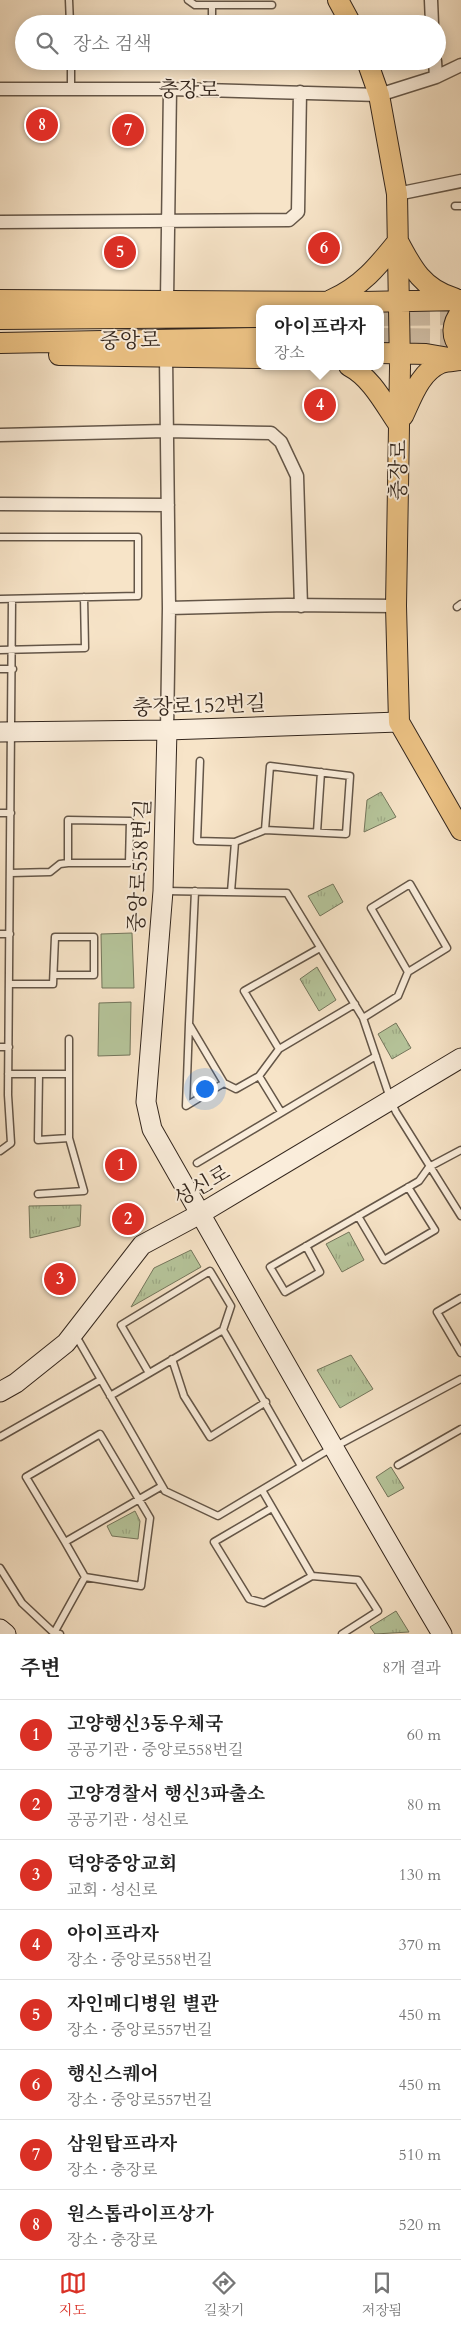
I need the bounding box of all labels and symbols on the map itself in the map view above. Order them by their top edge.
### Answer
street label: 충장로 [158,75,220,105]
pin: 8 [26,106,58,144]
pin: 7 [112,111,144,149]
pin: 6 [308,229,340,267]
pin: 5 [104,233,136,271]
street label: 중앙로 [99,326,161,356]
pin: 4 [304,386,336,424]
street label: 충장로 [384,439,414,501]
street label: 충장로152번길 [132,689,266,723]
street label: 중앙로558번길 [122,798,158,934]
your location [192,1076,218,1102]
pin: 1 [105,1146,137,1184]
street label: 성신로 [168,1158,236,1214]
pin: 2 [112,1200,144,1238]
pin: 3 [44,1260,76,1298]

